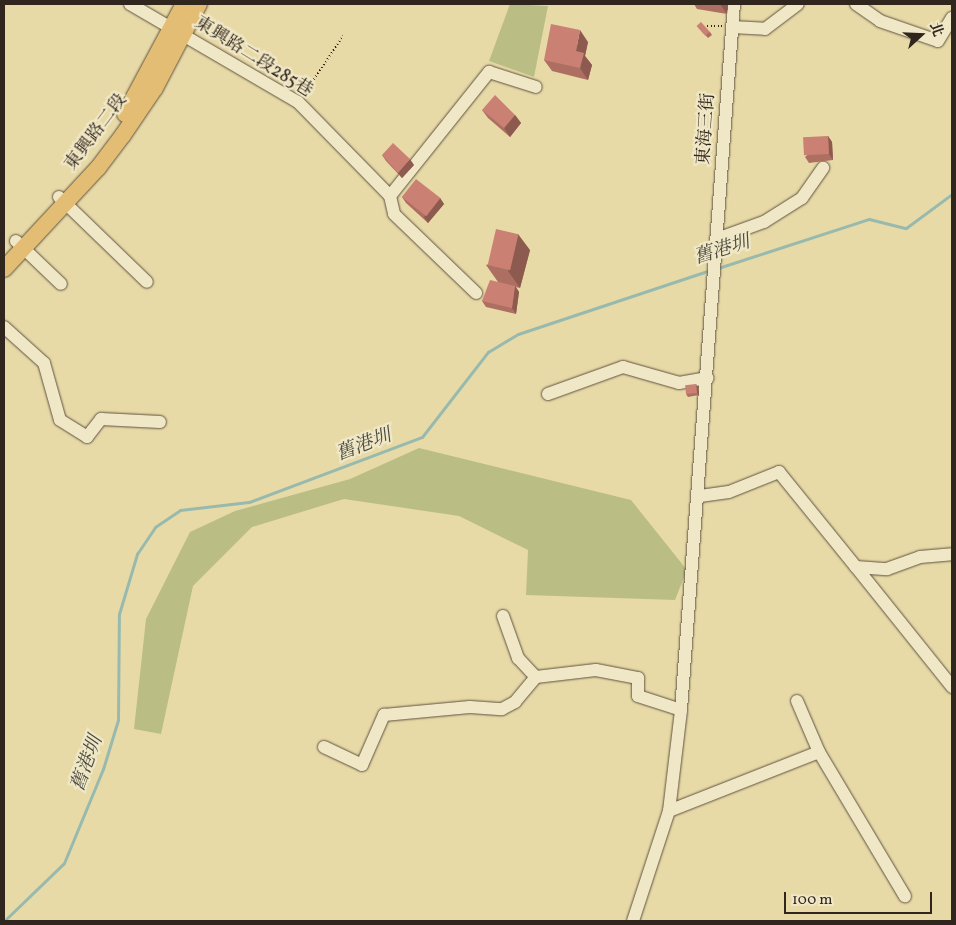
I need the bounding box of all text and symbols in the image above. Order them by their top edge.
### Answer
north arrow [896,10,946,60]
street label: 東興路二段285巷 [190,13,316,103]
text: 北 [924,20,947,40]
street label: 東興路二段 [61,91,133,175]
street label: 東海三街 [694,92,720,166]
water label: 舊港圳 [691,232,753,270]
water label: 舊港圳 [333,425,395,467]
water label: 舊港圳 [68,733,108,795]
scale bar [786,882,934,914]
text: 100 m [792,890,832,911]

